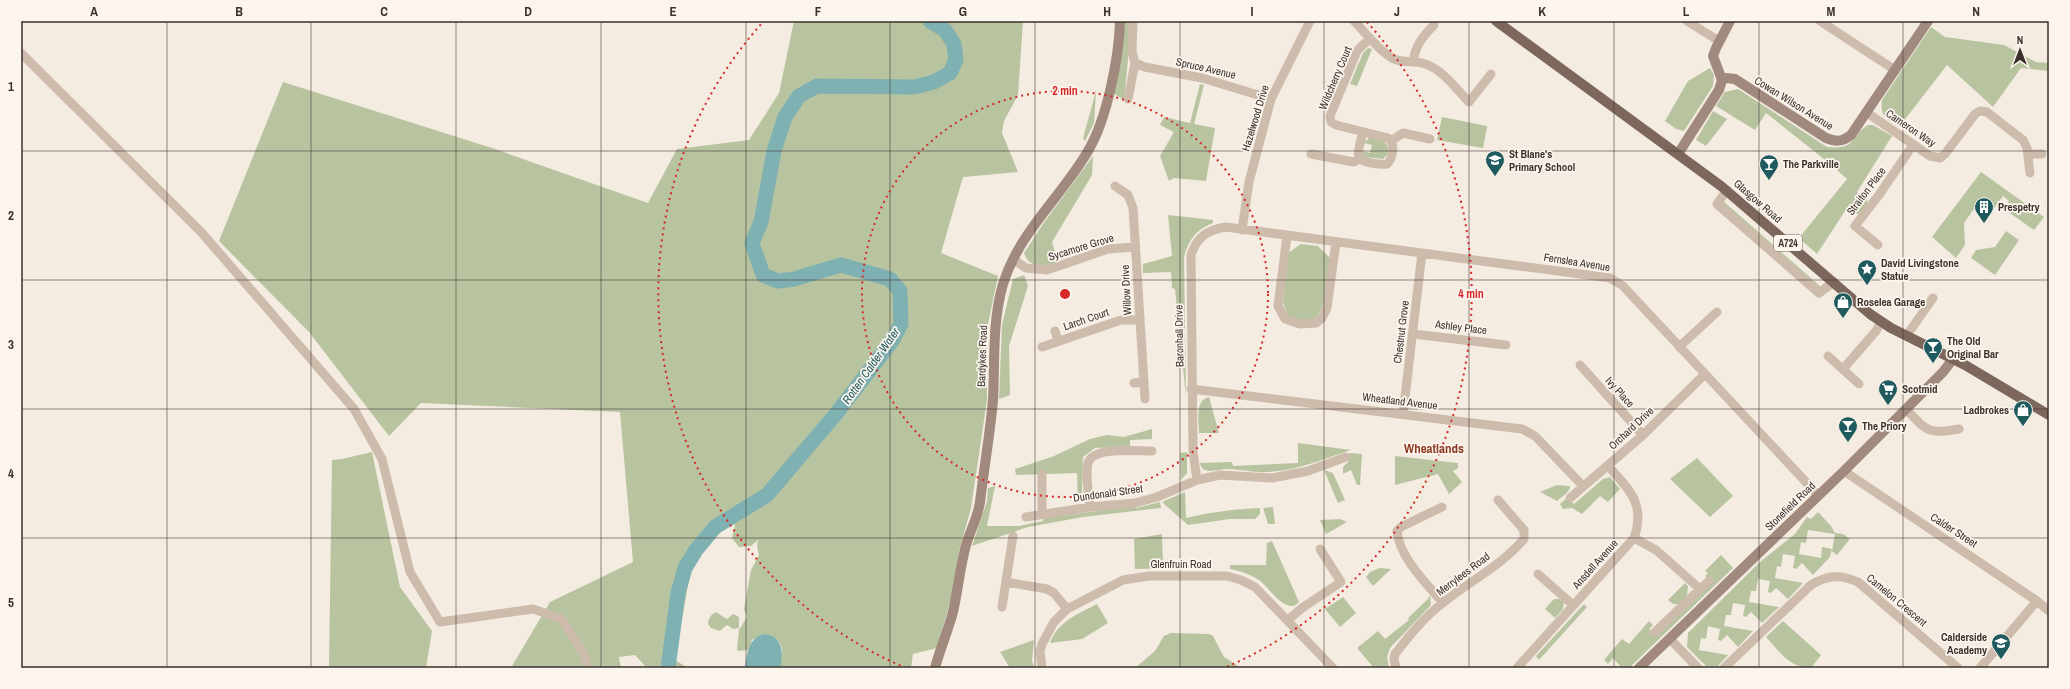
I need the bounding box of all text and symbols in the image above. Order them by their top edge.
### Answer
text: A [90,3,98,20]
text: B [235,3,243,20]
text: C [380,3,388,20]
text: D [524,3,532,20]
text: E [669,3,677,20]
text: F [815,3,822,20]
text: G [959,3,967,20]
text: H [1103,3,1111,20]
text: I [1251,3,1254,20]
text: J [1394,3,1400,20]
text: K [1538,3,1546,20]
text: L [1683,3,1690,20]
text: M [1827,3,1836,20]
text: N [1972,3,1980,20]
north arrow [2000,30,2040,70]
text: N [2017,33,2023,47]
street label: Wildcherry Court [1315,44,1355,112]
street label: Spruce Avenue [1175,54,1237,82]
street label: Cowan Wilson Avenue [1752,73,1836,133]
text: 1 [8,78,14,95]
text: 2 min [1052,83,1078,99]
street label: Hazelwood Drive [1238,83,1272,153]
street label: Cameron Way [1883,106,1939,150]
place label: St Blane's Primary School [1509,147,1575,174]
school or university icon: St Blane's Primary School [1484,149,1506,177]
bar icon: The Parkville [1758,153,1780,181]
place label: The Parkville [1783,157,1839,171]
street label: Straiton Place [1843,164,1889,218]
street label: Glasgow Road [1731,176,1785,226]
building icon: Prespetry [1973,196,1995,224]
place label: Prespetry [1998,200,2040,214]
text: 2 [8,207,14,224]
street label: Sycamore Grove [1047,230,1115,264]
road number: A724 [1774,235,1802,251]
street label: Fernslea Avenue [1543,250,1611,274]
place label: David Livingstone Statue [1881,256,1959,283]
place icon: David Livingstone Statue [1856,258,1878,286]
street label: Willow Drive [1118,264,1134,316]
text: 4 min [1458,286,1484,302]
centre of rings [1058,287,1072,301]
shop icon: Roselea Garage [1832,291,1854,319]
place label: Roselea Garage [1857,295,1925,309]
street label: Chestnut Grove [1390,300,1412,364]
street label: Larch Court [1061,305,1111,333]
street label: Baronhall Drive [1171,305,1187,367]
street label: Ashley Place [1433,317,1488,337]
water label: Rotten Calder Water [839,324,904,407]
street label: Bardykes Road [974,325,990,387]
place label: The Old Original Bar [1947,334,1999,361]
text: 3 [8,336,14,353]
bar icon: The Old Original Bar [1922,336,1944,364]
street label: Ivy Place [1603,374,1637,410]
supermarket icon: Scotmid [1877,378,1899,406]
place label: Scotmid [1902,382,1938,396]
street label: Wheatland Avenue [1362,389,1438,413]
shop icon: Ladbrokes [2012,399,2034,427]
place label: Ladbrokes [1963,403,2009,417]
street label: Orchard Drive [1606,404,1656,452]
bar icon: The Priory [1837,415,1859,443]
place label: The Priory [1862,419,1907,433]
district label: Wheatlands [1404,440,1464,457]
text: 4 [8,465,14,482]
street label: Stonefield Road [1762,478,1818,534]
street label: Dundonald Street [1072,481,1144,505]
street label: Calder Street [1928,510,1981,551]
street label: Ansdell Avenue [1568,536,1621,592]
street label: Merrylees Road [1433,549,1493,599]
street label: Glenfruin Road [1150,557,1212,571]
street label: Camelon Crescent [1864,571,1930,630]
text: 5 [8,594,14,611]
place label: Calderside Academy [1941,630,1987,657]
school or university icon: Calderside Academy [1990,632,2012,660]

